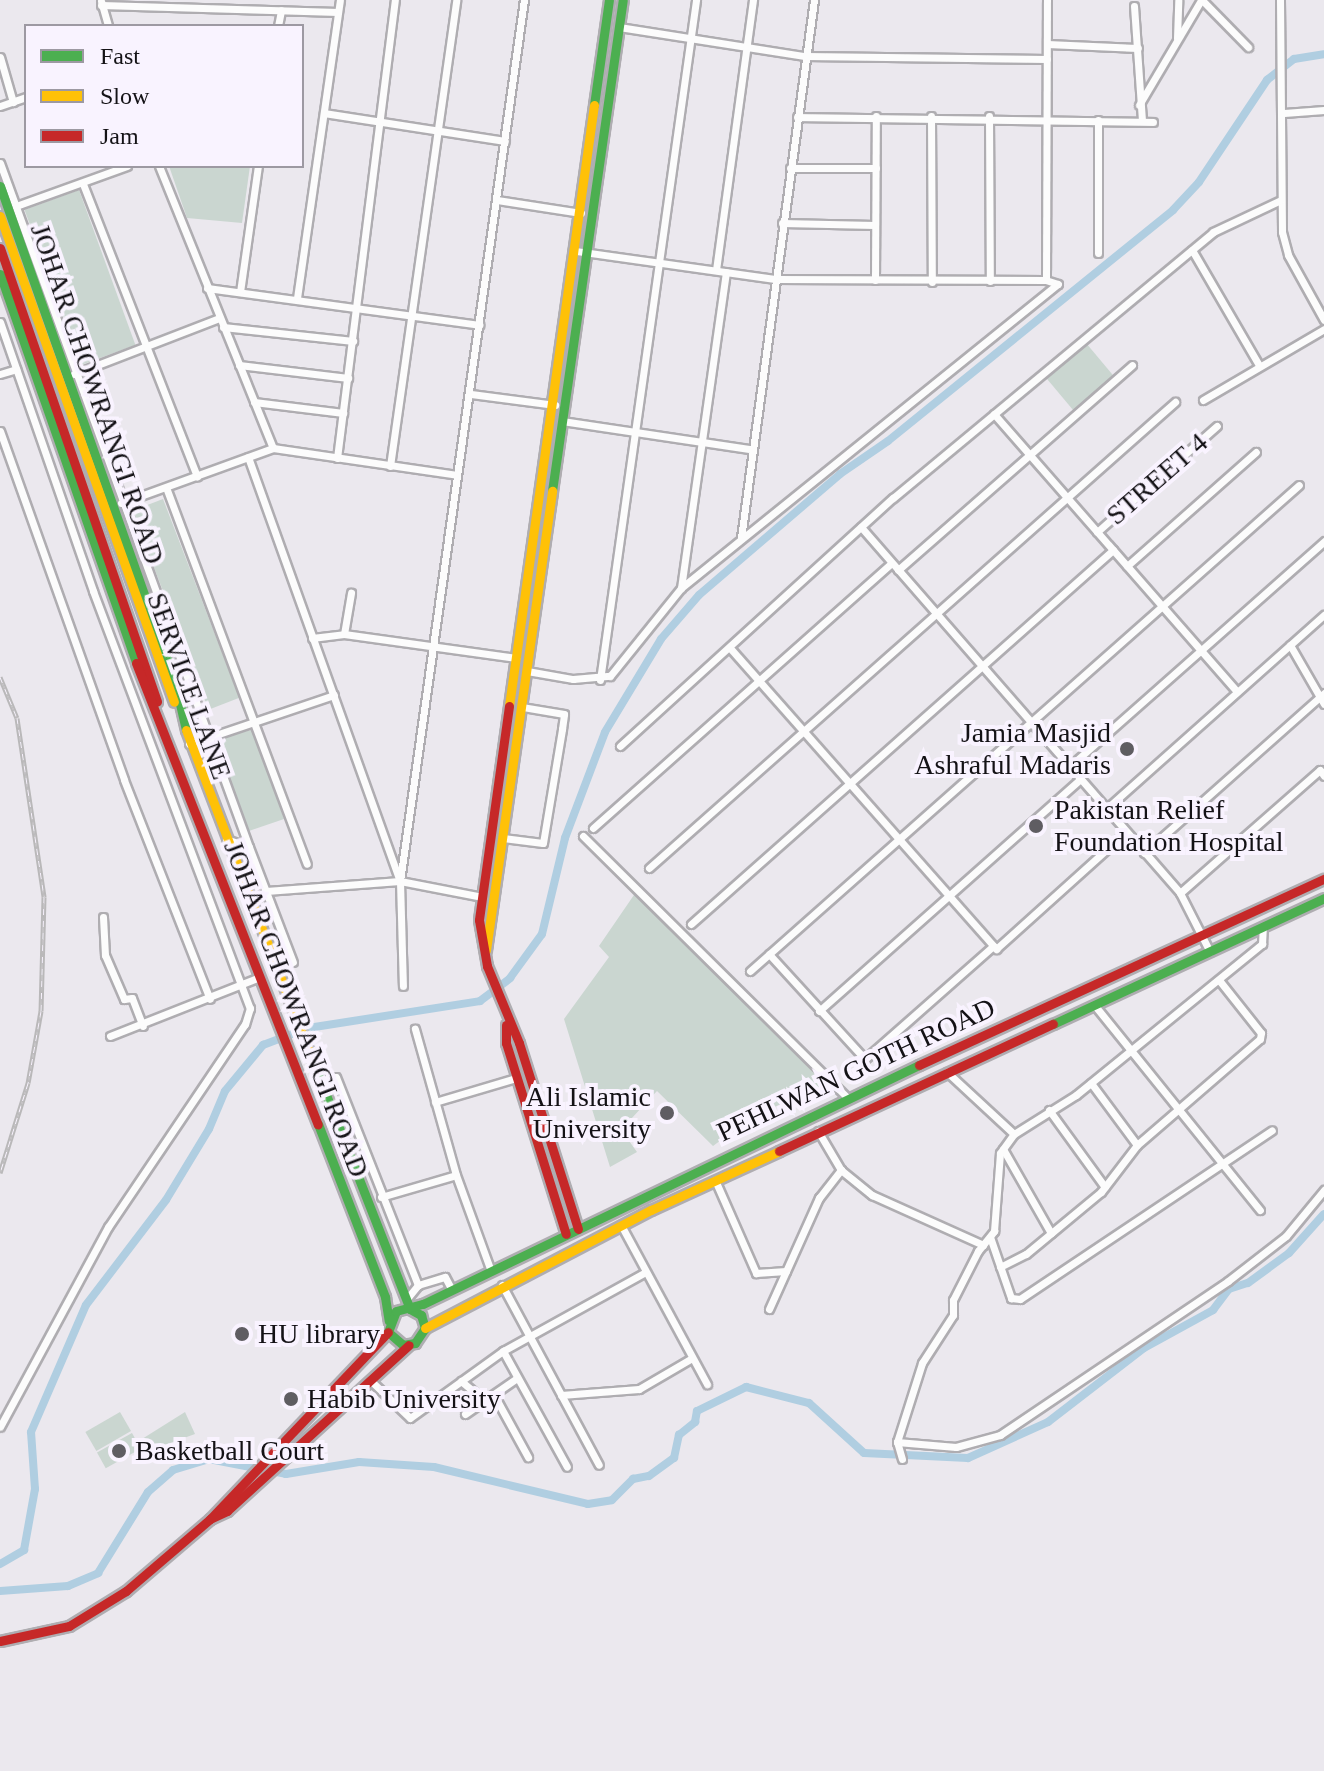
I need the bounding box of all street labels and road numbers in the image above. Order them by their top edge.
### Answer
street label: JOHAR CHOWRANGI ROAD [23,219,171,569]
street label: STREET 4 [1099,426,1215,532]
street label: SERVICE LANE [140,588,238,784]
street label: JOHAR CHOWRANGI ROAD [216,836,376,1182]
street label: PEHLWAN GOTH ROAD [712,991,1000,1149]

